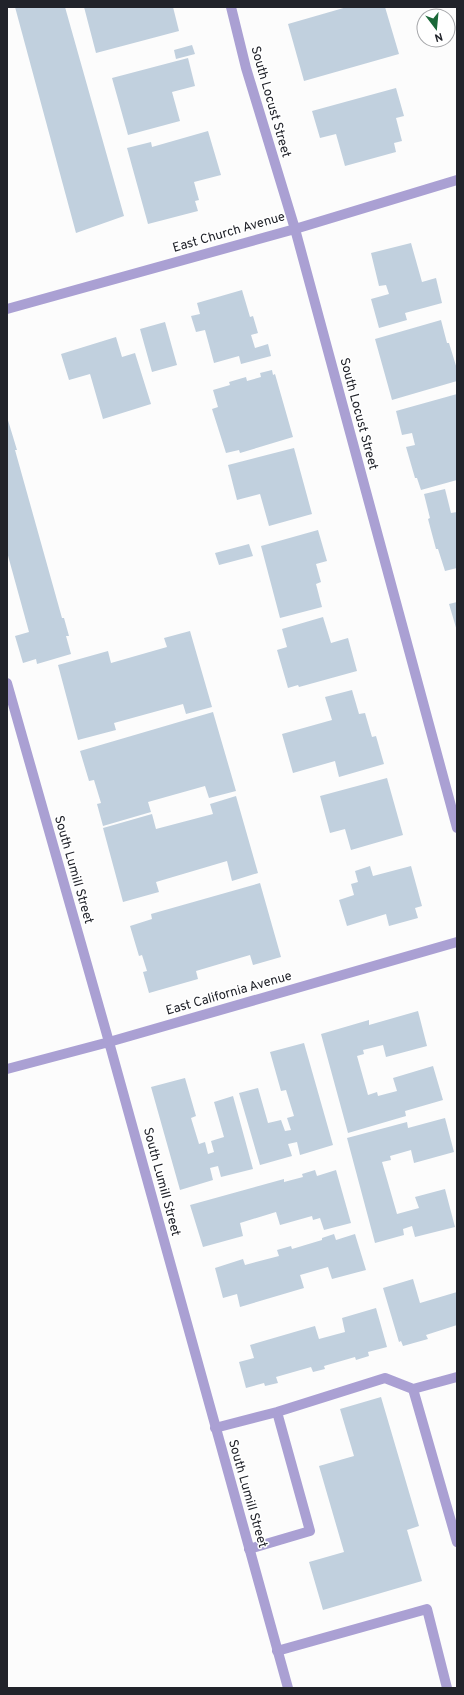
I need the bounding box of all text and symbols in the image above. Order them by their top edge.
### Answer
north arrow [416,8,456,48]
text: N [433,29,444,44]
street label: South Locust Street [246,44,294,160]
street label: East Church Avenue [171,209,287,257]
street label: South Locust Street [335,356,381,472]
street label: South Lumill Street [50,814,96,926]
street label: East California Avenue [164,968,294,1020]
street label: South Lumill Street [139,1126,183,1238]
street label: South Lumill Street [224,1438,270,1550]

